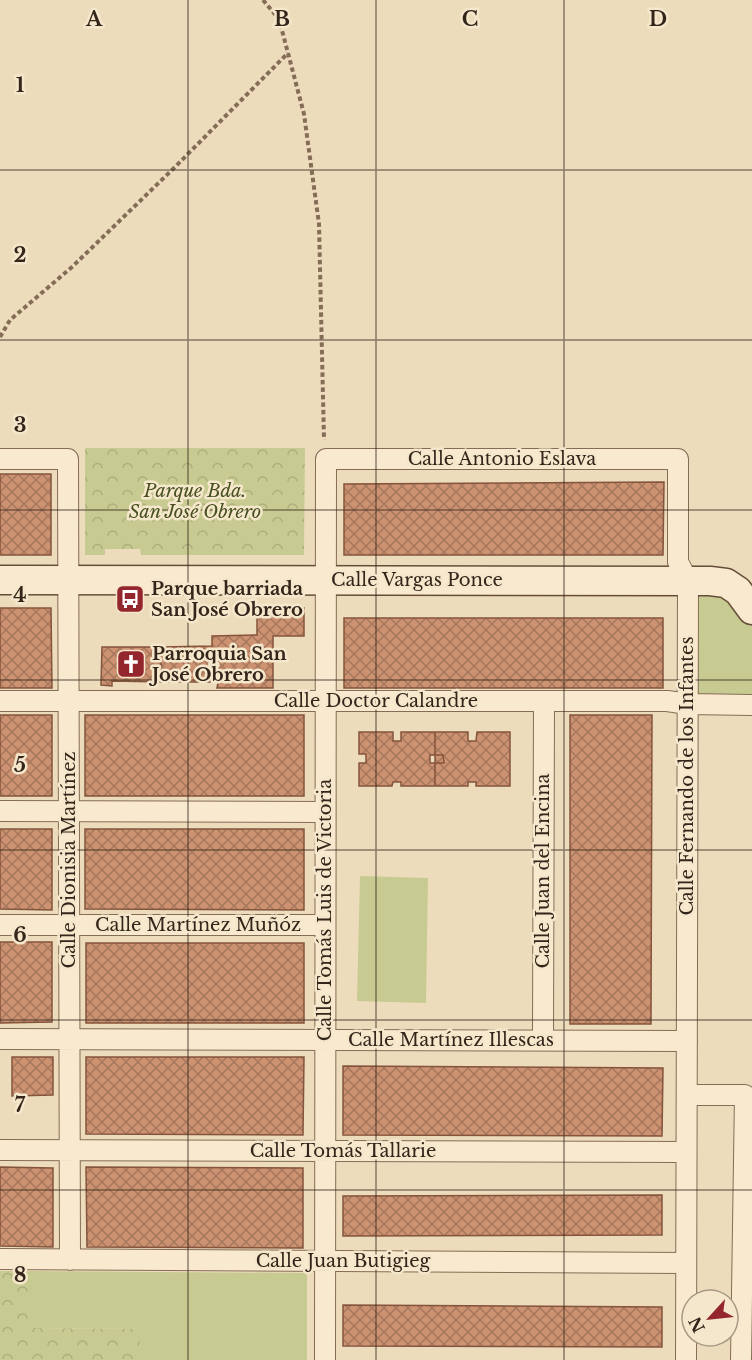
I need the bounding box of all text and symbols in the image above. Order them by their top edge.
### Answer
text: A [85,7,103,31]
text: B [274,7,290,31]
text: C [462,7,478,31]
text: D [649,7,667,31]
text: 1 [16,73,25,97]
text: 2 [13,243,27,267]
text: 3 [14,413,26,437]
street label: Calle Antonio Eslava [408,448,596,470]
park label: Parque Bda. San José Obrero [129,480,261,523]
street label: Calle Vargas Ponce [331,569,503,591]
place label: Parque barriada San José Obrero [151,578,304,621]
text: 4 [13,583,27,607]
bus stop icon: Parque barriada San José Obrero [114,583,146,615]
street label: Calle Fernando de los Infantes [676,636,698,916]
place label: Parroquia San José Obrero [148,643,287,686]
church icon: Parroquia San José Obrero [115,648,147,680]
street label: Calle Doctor Calandre [274,690,478,712]
street label: Calle Dionisia Martínez [58,751,80,969]
text: 5 [14,753,26,777]
street label: Calle Juan del Encina [532,773,554,969]
street label: Calle Tomás Luis de Victoria [314,779,336,1041]
street label: Calle Martínez Muñóz [95,914,301,936]
text: 6 [13,923,27,947]
street label: Calle Martínez Illescas [348,1029,554,1051]
text: 7 [15,1093,26,1117]
street label: Calle Tomás Tallarie [250,1140,436,1162]
street label: Calle Juan Butigieg [256,1250,431,1272]
text: 8 [14,1263,26,1287]
north arrow [680,1288,740,1348]
text: N [684,1314,709,1336]

